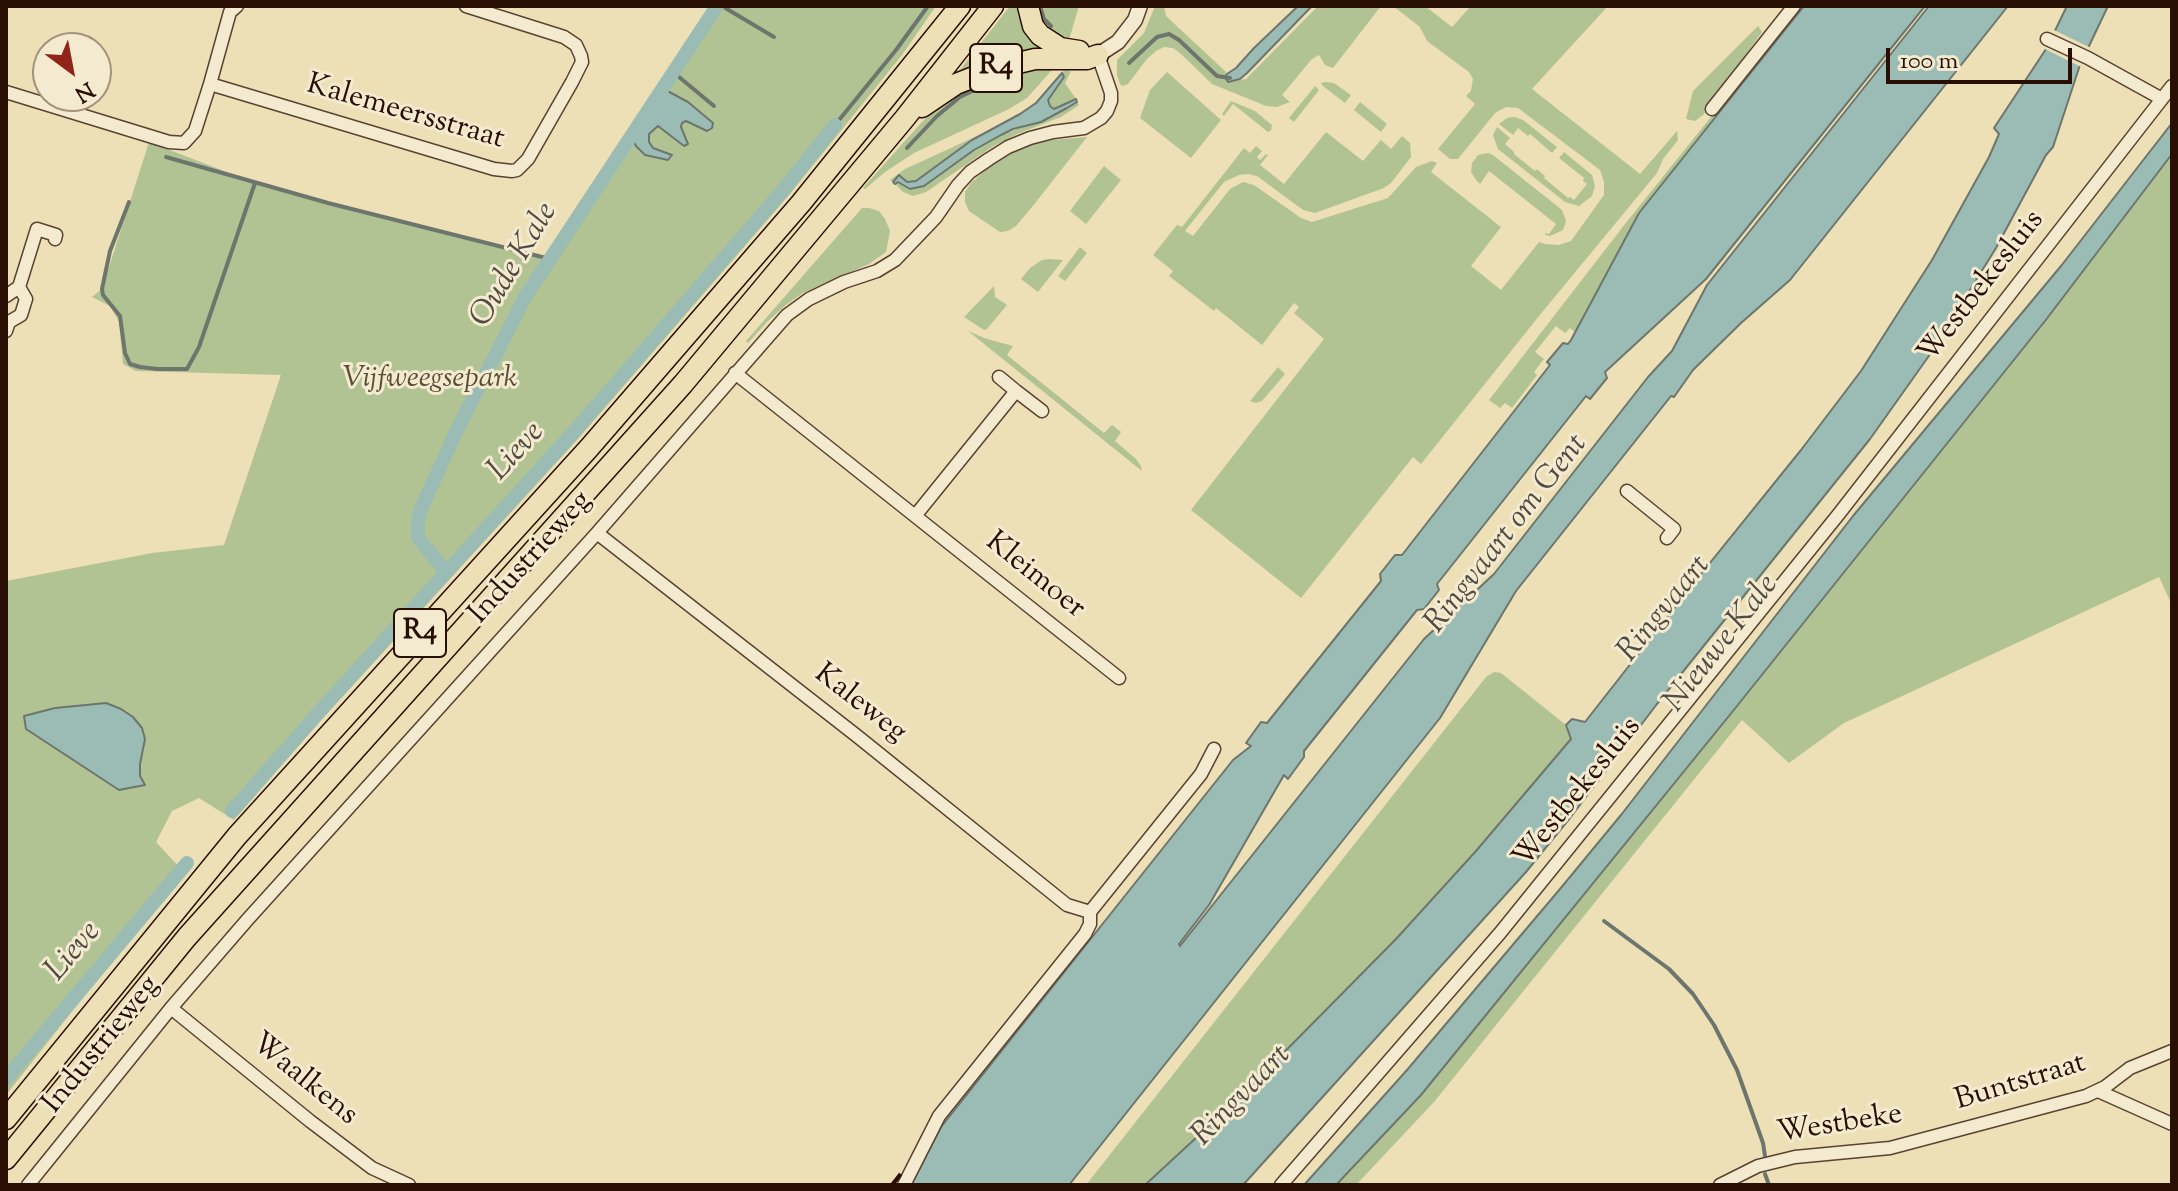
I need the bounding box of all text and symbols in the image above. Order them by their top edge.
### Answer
north arrow [32,32,112,112]
scale bar [1890,32,2076,82]
road number: R4 [970,44,1022,92]
text: 100 m [1900,45,1958,79]
street label: Kalemeersstraat [302,69,508,159]
text: N [68,72,100,109]
water label: Oude Kale [464,197,568,335]
street label: Westbekesluis [1912,205,2054,371]
park label: Vijfweegsepark [343,363,517,399]
water label: Lieve [482,416,554,490]
water label: Ringvaart om Gent [1418,428,1598,642]
street label: Industrieweg [463,485,601,633]
street label: Kleimoer [977,526,1091,628]
water label: Ringvaart [1611,549,1721,671]
water label: Nieuwe Kale [1657,569,1789,721]
road number: R4 [394,609,446,657]
street label: Kaleweg [806,658,912,752]
street label: Westbekesluis [1507,711,1651,877]
water label: Lieve [39,915,111,991]
street label: Industrieweg [37,970,169,1122]
street label: Waalkens [242,1027,364,1135]
water label: Ringvaart [1185,1038,1301,1156]
street label: Buntstraat [1951,1047,2091,1121]
street label: Westbeke [1775,1098,1905,1154]

